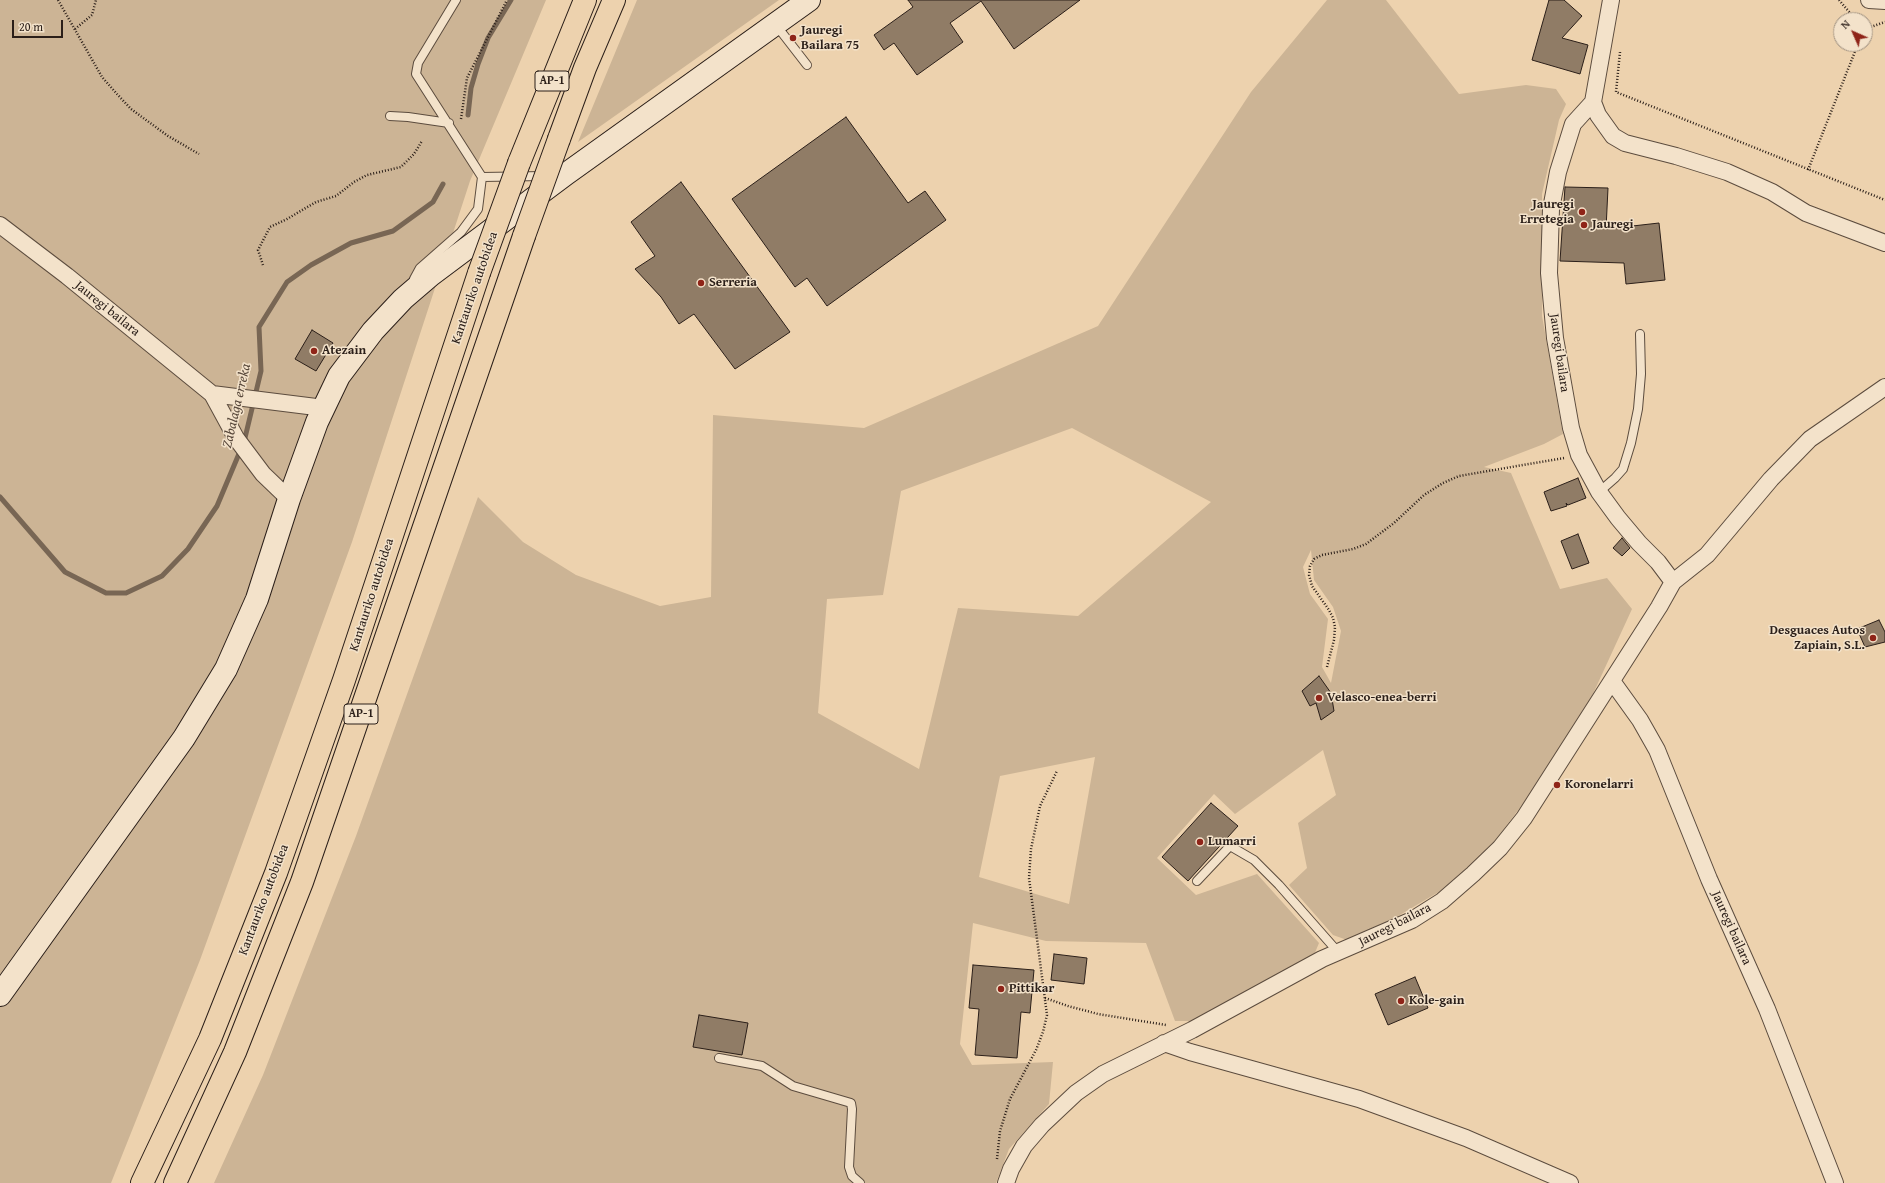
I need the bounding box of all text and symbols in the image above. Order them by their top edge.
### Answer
scale bar [14,12,65,38]
north arrow [1833,12,1873,52]
text: N [1837,16,1853,32]
text: 20 m [19,18,43,35]
place label: Jauregi Bailara 75 [801,23,859,54]
marker: Jauregi Bailara 75 [788,33,798,43]
road number: AP-1 [535,71,569,91]
place label: Jauregi Erretegia [1520,197,1574,228]
marker: Jauregi Erretegia [1577,207,1587,217]
place label: Jauregi [1592,217,1634,233]
marker: Jauregi [1579,220,1589,230]
street label: Kantauriko autobidea [448,230,502,346]
place label: Serreria [709,275,757,291]
street label: Jauregi bailara [71,278,143,340]
marker: Serreria [696,278,706,288]
street label: Jauregi bailara [1546,313,1572,393]
place label: Atezain [322,343,366,359]
marker: Atezain [309,346,319,356]
water label: Zabalaga erreka [219,362,255,450]
street label: Kantauriko autobidea [346,537,398,653]
place label: Desguaces Autos Zapiain, S.L. [1770,623,1865,654]
marker: Desguaces Autos Zapiain, S.L. [1868,633,1878,643]
place label: Velasco-enea-berri [1327,690,1437,706]
marker: Velasco-enea-berri [1314,693,1324,703]
road number: AP-1 [344,704,378,724]
place label: Koronelarri [1565,777,1634,793]
marker: Koronelarri [1552,780,1562,790]
place label: Lumarri [1208,834,1256,850]
marker: Lumarri [1195,837,1205,847]
street label: Kantauriko autobidea [236,842,292,958]
street label: Jauregi bailara [1708,889,1754,967]
street label: Jauregi bailara [1356,900,1434,950]
place label: Pittikar [1009,981,1054,997]
marker: Pittikar [996,984,1006,994]
place label: Kole-gain [1409,993,1464,1009]
marker: Kole-gain [1396,996,1406,1006]

